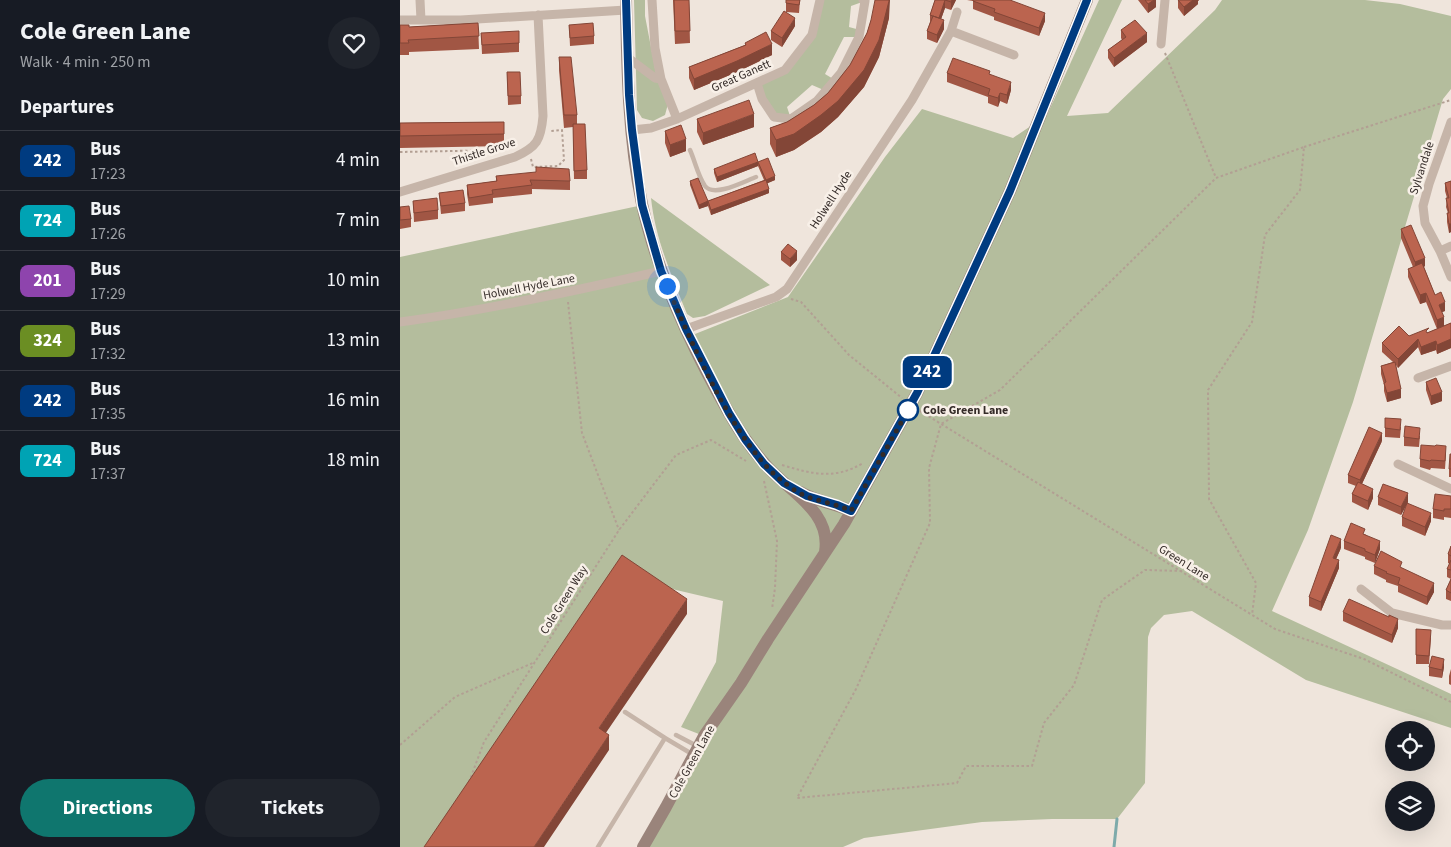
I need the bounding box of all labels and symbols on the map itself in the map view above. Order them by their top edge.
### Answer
street label: Great Ganett [709,55,773,97]
street label: Thistle Grove [450,134,518,170]
street label: Sylvandale [1405,139,1439,197]
street label: Holwell Hyde [806,167,856,232]
street label: Holwell Hyde Lane [482,270,576,304]
your location [655,274,680,299]
line badge: 242 [898,356,956,388]
marker: Cole Green Lane [897,399,919,421]
place label: Cole Green Lane [923,402,1008,419]
street label: Green Lane [1155,541,1213,585]
street label: Cole Green Way [536,562,592,638]
street label: Cole Green Lane [665,722,719,802]

